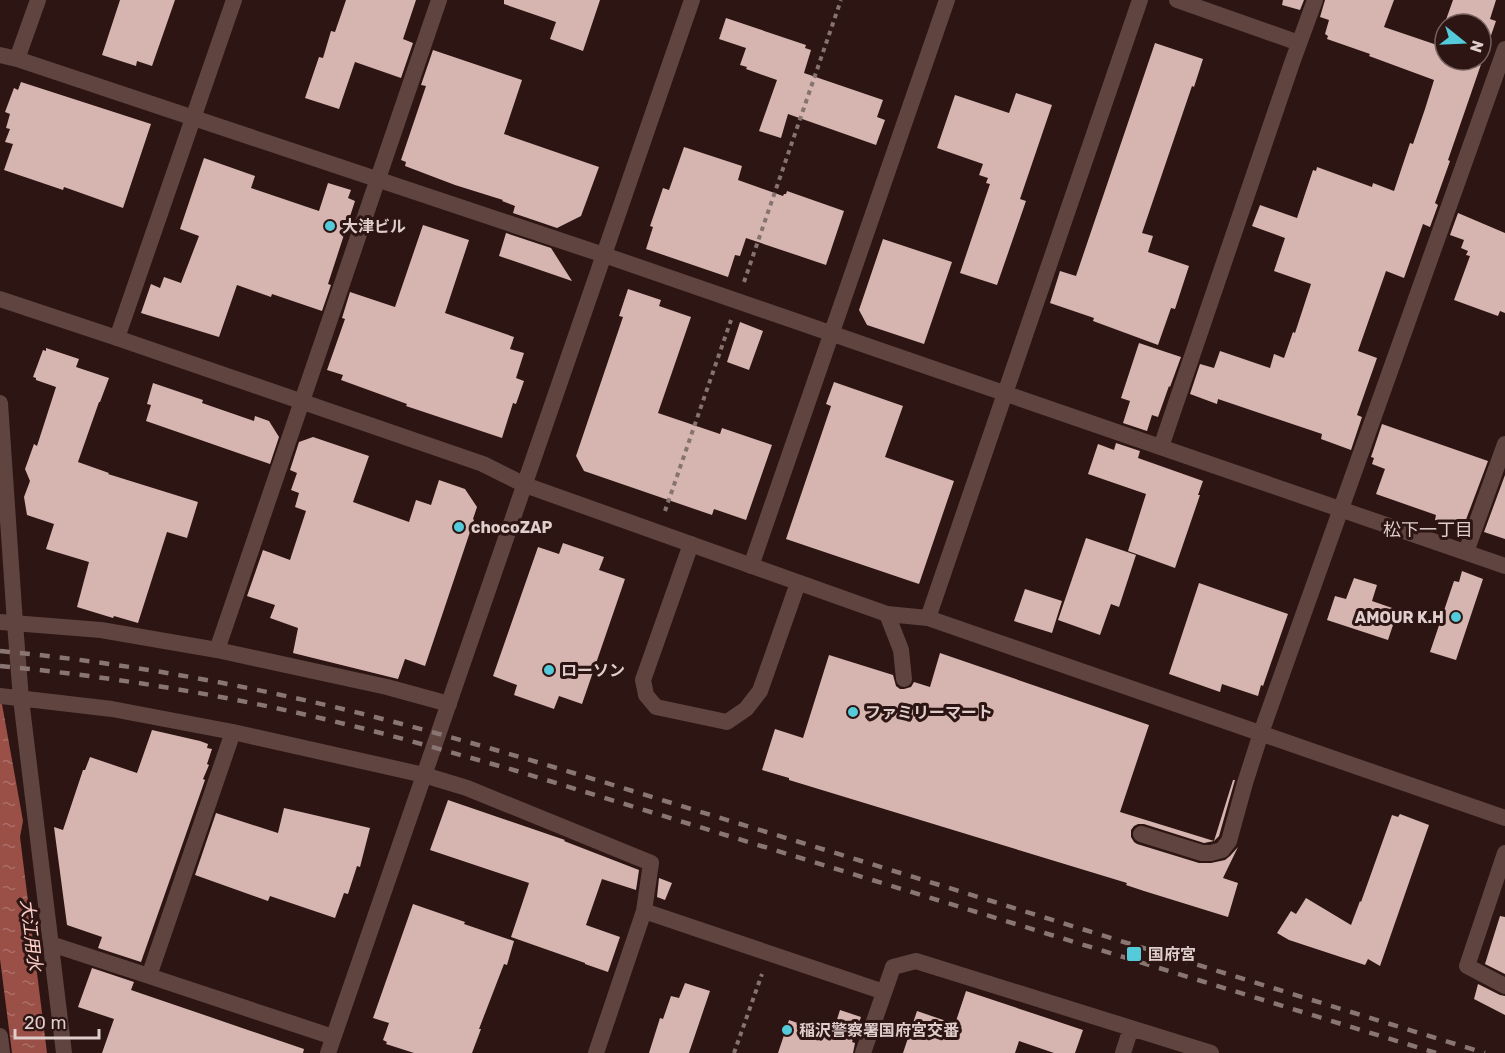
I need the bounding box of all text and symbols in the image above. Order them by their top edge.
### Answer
north arrow [1433,12,1493,72]
text: N [1466,38,1488,55]
place label: 大津ビル [342,217,406,236]
marker: 大津ビル [323,219,337,233]
place label: chocoZAP [471,518,553,537]
district label: 松下一丁目 [1383,519,1473,541]
marker: chocoZAP [452,520,466,534]
place label: AMOUR K.H [1355,608,1444,627]
marker: AMOUR K.H [1449,610,1463,624]
place label: ローソン [561,661,625,680]
marker: ローソン [542,663,556,677]
place label: ファミリーマート [865,703,993,722]
marker: ファミリーマート [846,705,860,719]
water label: 大江用水 [16,898,47,974]
marker: 国府宮 [1125,945,1143,963]
place label: 国府宮 [1148,945,1196,964]
scale bar [15,1002,99,1040]
text: 20 m [24,1012,66,1034]
place label: 稲沢警察署国府宮交番 [799,1021,959,1040]
marker: 稲沢警察署国府宮交番 [780,1023,794,1037]

